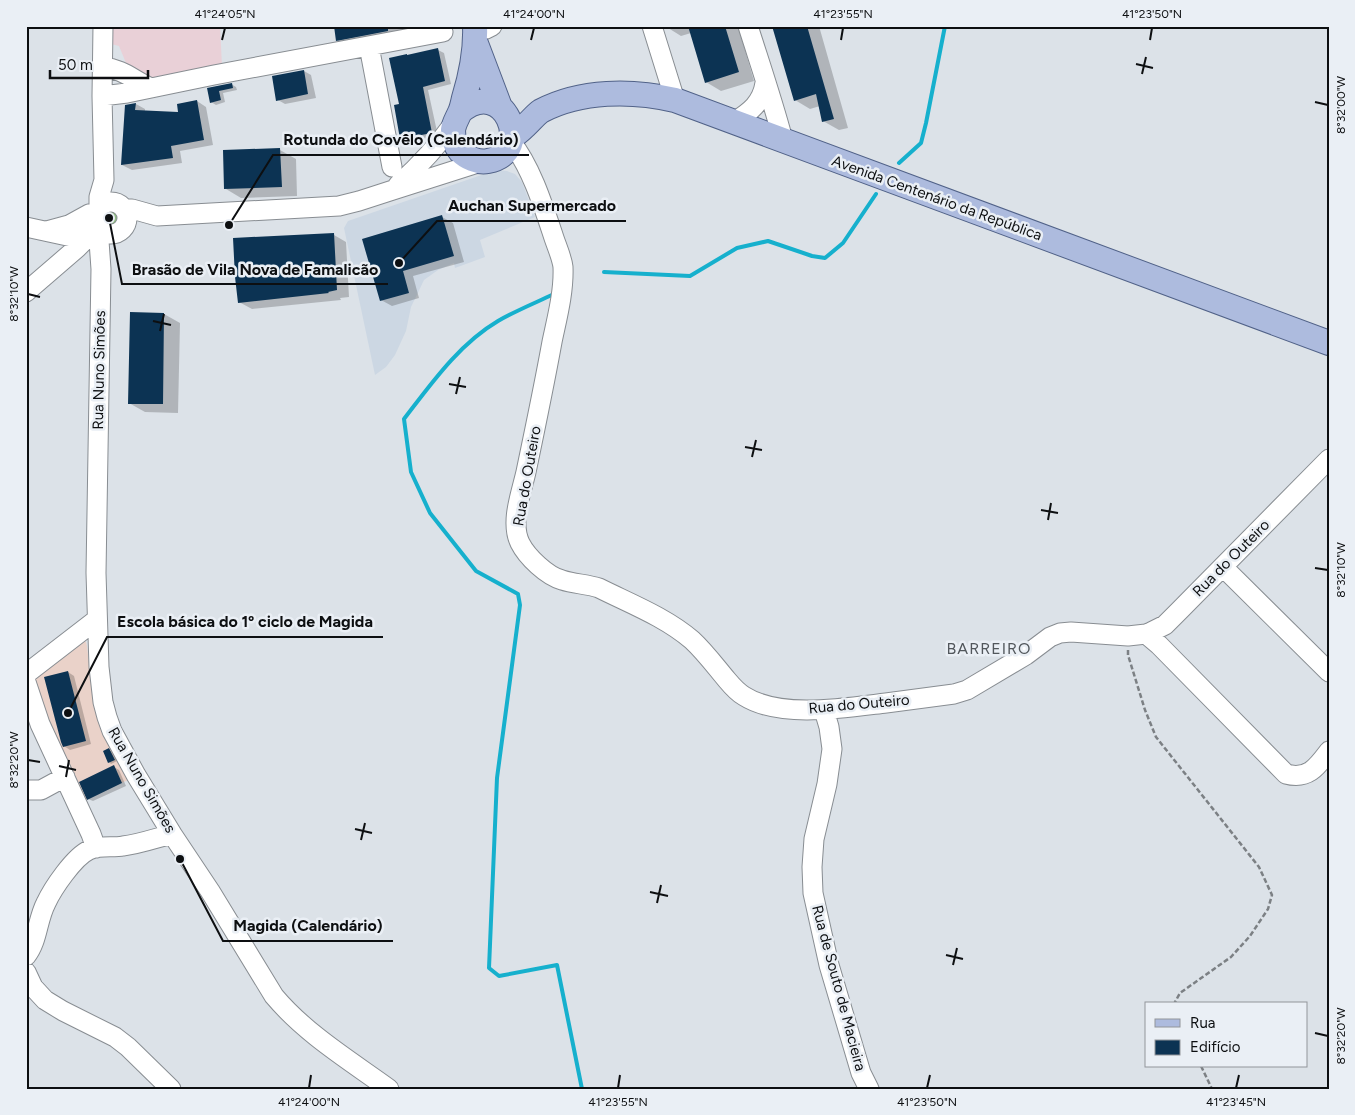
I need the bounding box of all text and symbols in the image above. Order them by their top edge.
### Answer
text: 41°24'05"N [194,7,256,21]
text: 41°24'00"N [503,7,565,21]
text: 41°23'55"N [813,7,873,21]
text: 41°23'50"N [1122,7,1182,21]
scale bar [50,48,148,80]
text: 50 m [58,56,93,74]
text: 8°32'00"W [1334,75,1348,134]
callout: Rotunda do Covêlo (Calendário) [273,124,529,155]
text: Rotunda do Covêlo (Calendário) [283,130,519,149]
street label: Avenida Centenário da República [829,152,1045,244]
callout: Auchan Supermercado [437,190,626,221]
text: Auchan Supermercado [448,196,616,215]
callout: Brasão de Vila Nova de Famalicão [122,253,388,284]
text: Brasão de Vila Nova de Famalicão [132,260,378,279]
text: 8°32'10"W [7,266,21,322]
street label: Rua Nuno Simões [89,310,109,430]
street label: Rua do Outeiro [509,424,545,527]
street label: Rua do Outeiro [1189,516,1273,600]
text: 8°32'10"W [1334,542,1348,598]
callout: Escola básica do 1º ciclo de Magida [107,606,383,637]
text: Escola básica do 1º ciclo de Magida [117,612,373,631]
district label: BARREIRO [947,639,1031,658]
street label: Rua do Outeiro [808,691,911,717]
street label: Rua Nuno Simões [104,724,180,836]
text: 8°32'20"W [7,731,21,789]
street label: Rua de Souto de Macieira [808,903,870,1073]
callout: Magida (Calendário) [223,910,393,941]
text: Magida (Calendário) [233,916,383,935]
legend [1145,1002,1308,1068]
text: 8°32'20"W [1334,1007,1348,1065]
text: Rua [1190,1014,1215,1032]
text: Edifício [1190,1038,1241,1056]
text: 41°24'00"N [278,1095,340,1109]
text: 41°23'55"N [588,1095,648,1109]
text: 41°23'50"N [897,1095,957,1109]
text: 41°23'45"N [1206,1095,1266,1109]

